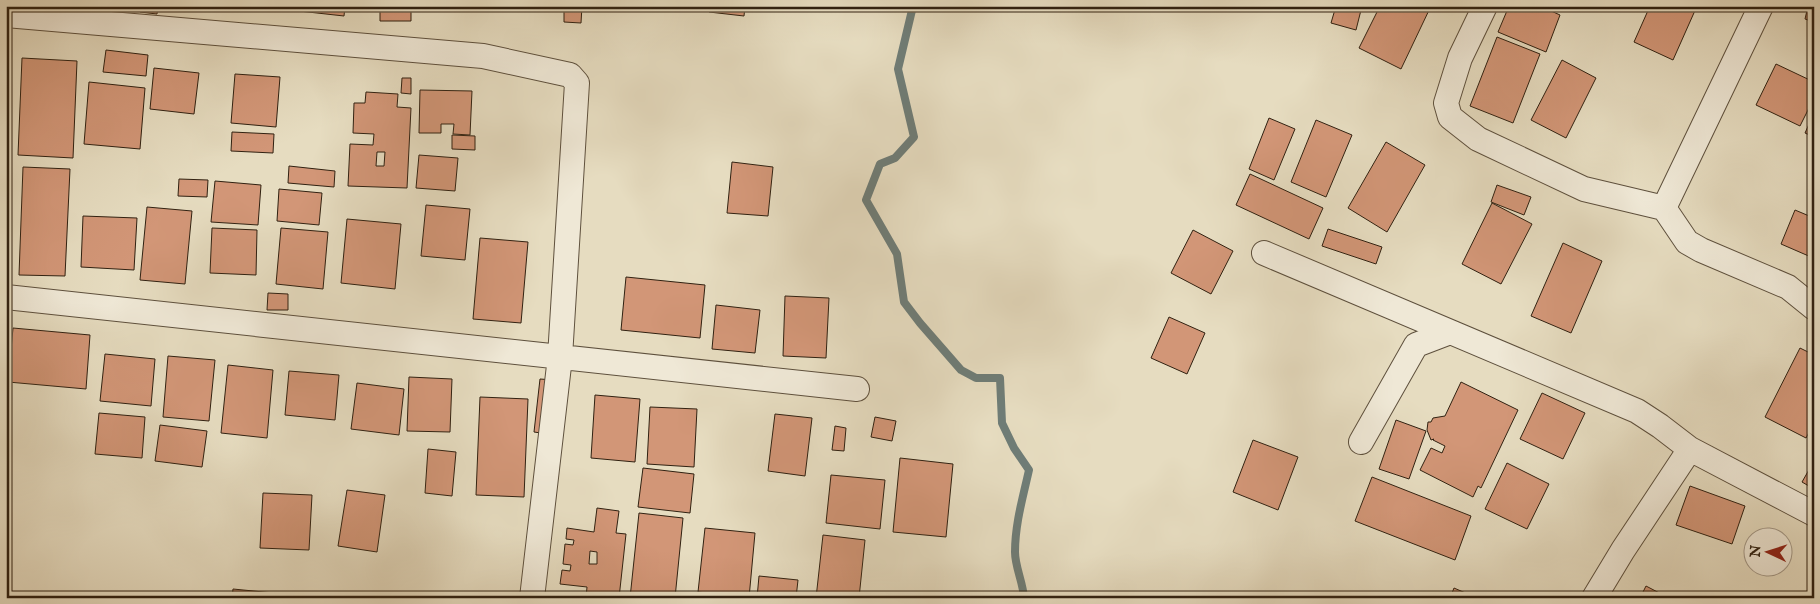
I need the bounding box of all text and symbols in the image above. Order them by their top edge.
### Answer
north arrow [1742,526,1792,576]
text: N [1747,544,1765,559]

